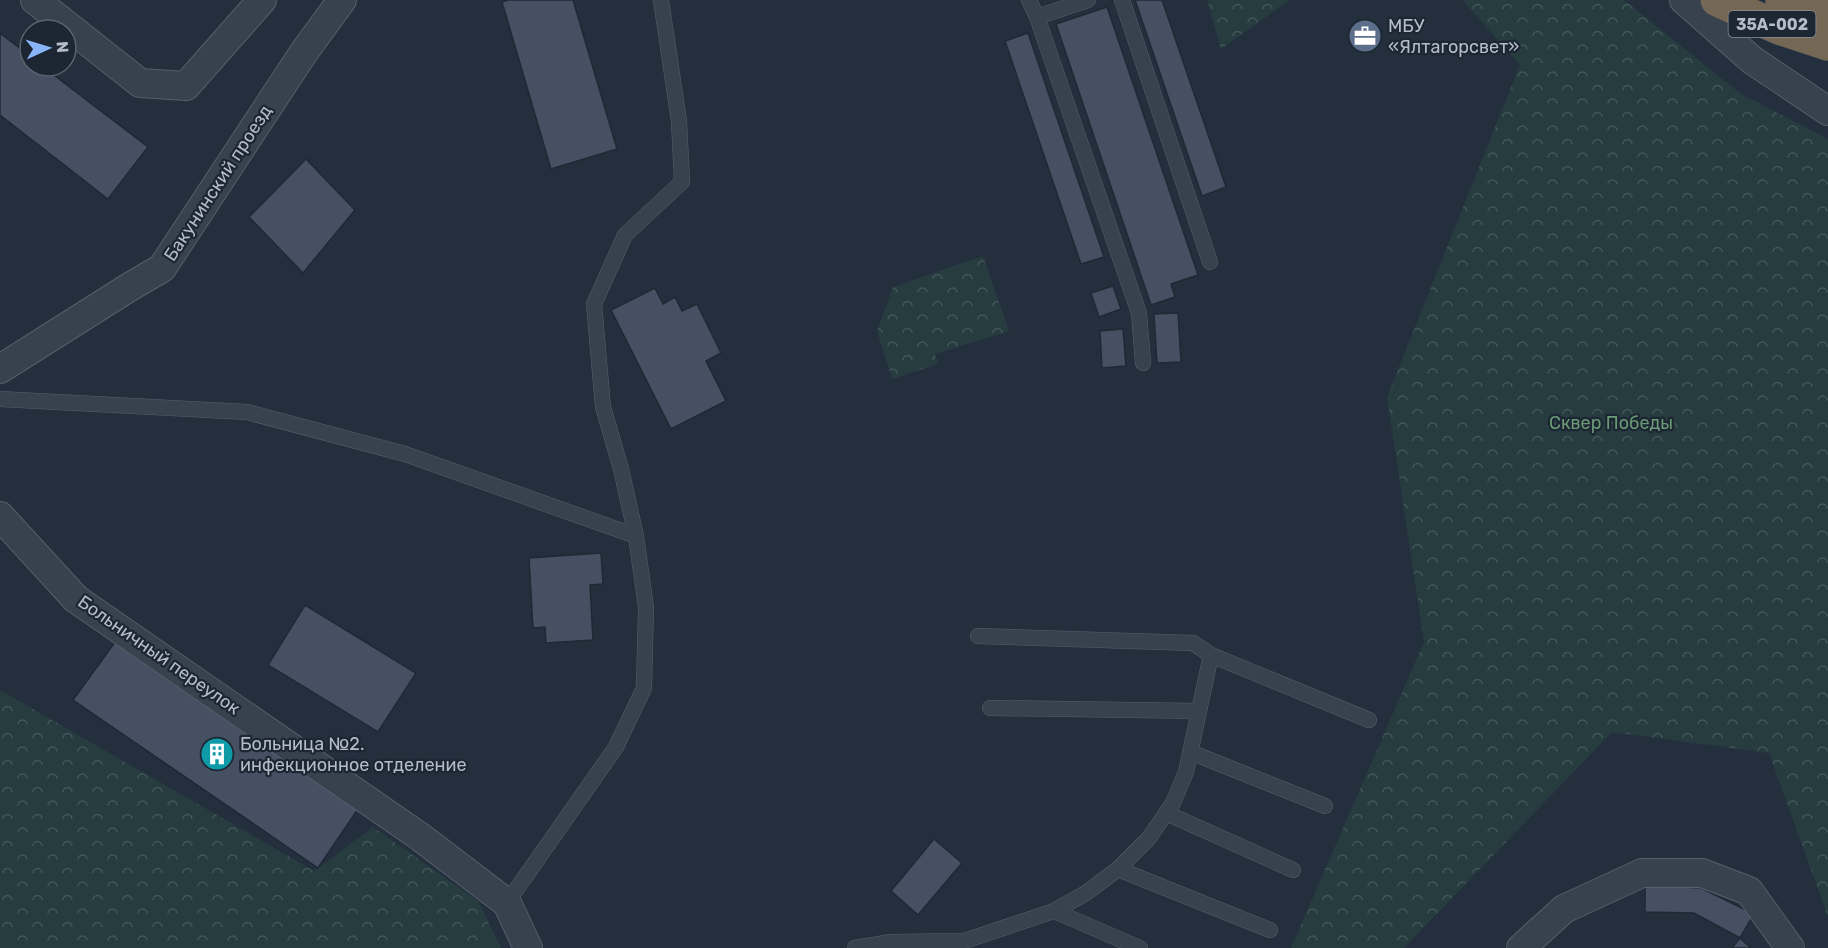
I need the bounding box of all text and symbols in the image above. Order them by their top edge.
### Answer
road number: 35А-002 [1728,11,1816,37]
place label: МБУ «Ялтагорсвет» [1388,15,1519,58]
north arrow [18,18,78,78]
office icon: МБУ «Ялтагорсвет» [1347,18,1383,54]
text: N [53,41,72,53]
street label: Бакунинский проезд [159,101,277,265]
park label: Сквер Победы [1549,412,1673,434]
street label: Больничный переулок [74,591,245,720]
place label: Больница №2. инфекционное отделение [240,733,467,776]
building icon: Больница №2. инфекционное отделение [199,736,235,772]

